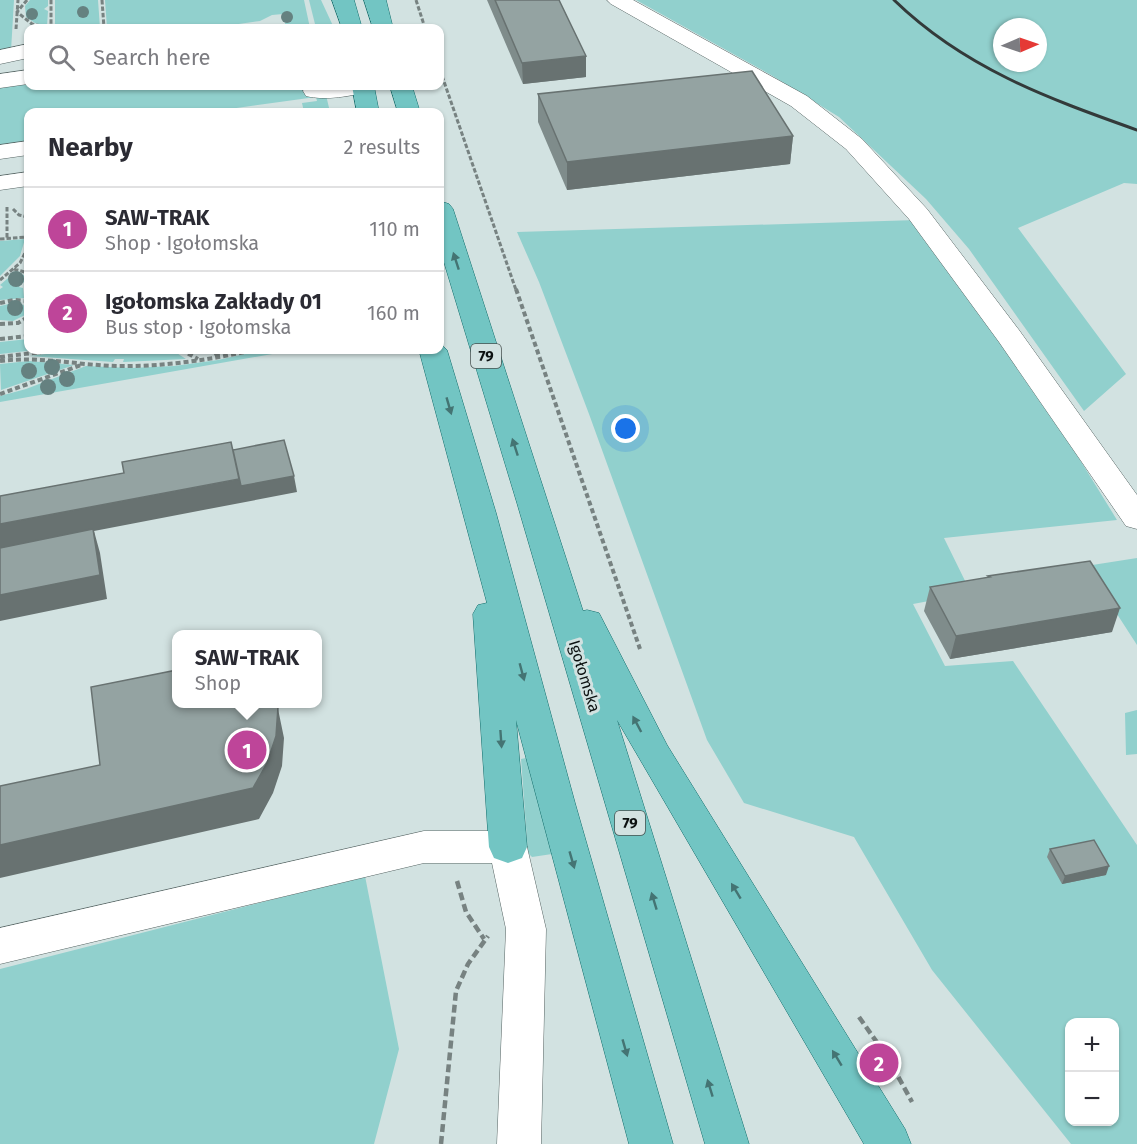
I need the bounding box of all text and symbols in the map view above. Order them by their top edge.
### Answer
north arrow [993,18,1047,72]
search box [24,24,444,90]
icon: search [45,41,78,74]
text: Search here [93,44,211,71]
text: Nearby [48,132,133,163]
text: 2 results [343,135,420,159]
text: SAW-TRAK [105,204,209,231]
text: 1 [63,217,72,241]
text: 110 m [369,217,420,241]
text: Shop · Igołomska [105,231,259,255]
one-way arrow [451,252,460,270]
text: Igołomska Zakłady 01 [105,288,322,315]
text: 2 [62,301,73,325]
text: 160 m [367,301,420,325]
text: Bus stop · Igołomska [105,315,291,339]
road number: 79 [471,344,501,368]
one-way arrow [445,396,455,415]
your location [611,414,640,443]
one-way arrow [510,438,519,456]
popup [172,630,322,708]
street label: Igołomska [565,638,604,714]
text: SAW-TRAK [195,644,299,671]
one-way arrow [517,662,527,681]
text: Shop [195,671,241,695]
one-way arrow [632,715,642,732]
pin: 1 [228,728,266,772]
one-way arrow [496,729,506,748]
road number: 79 [615,811,645,835]
one-way arrow [568,851,577,869]
one-way arrow [731,882,741,899]
one-way arrow [649,892,658,910]
map controls [1065,1018,1119,1126]
button: + [1065,1018,1119,1072]
one-way arrow [620,1039,630,1057]
pin: 2 [860,1040,898,1086]
one-way arrow [832,1049,842,1066]
button: − [1065,1072,1119,1126]
one-way arrow [705,1079,714,1097]

